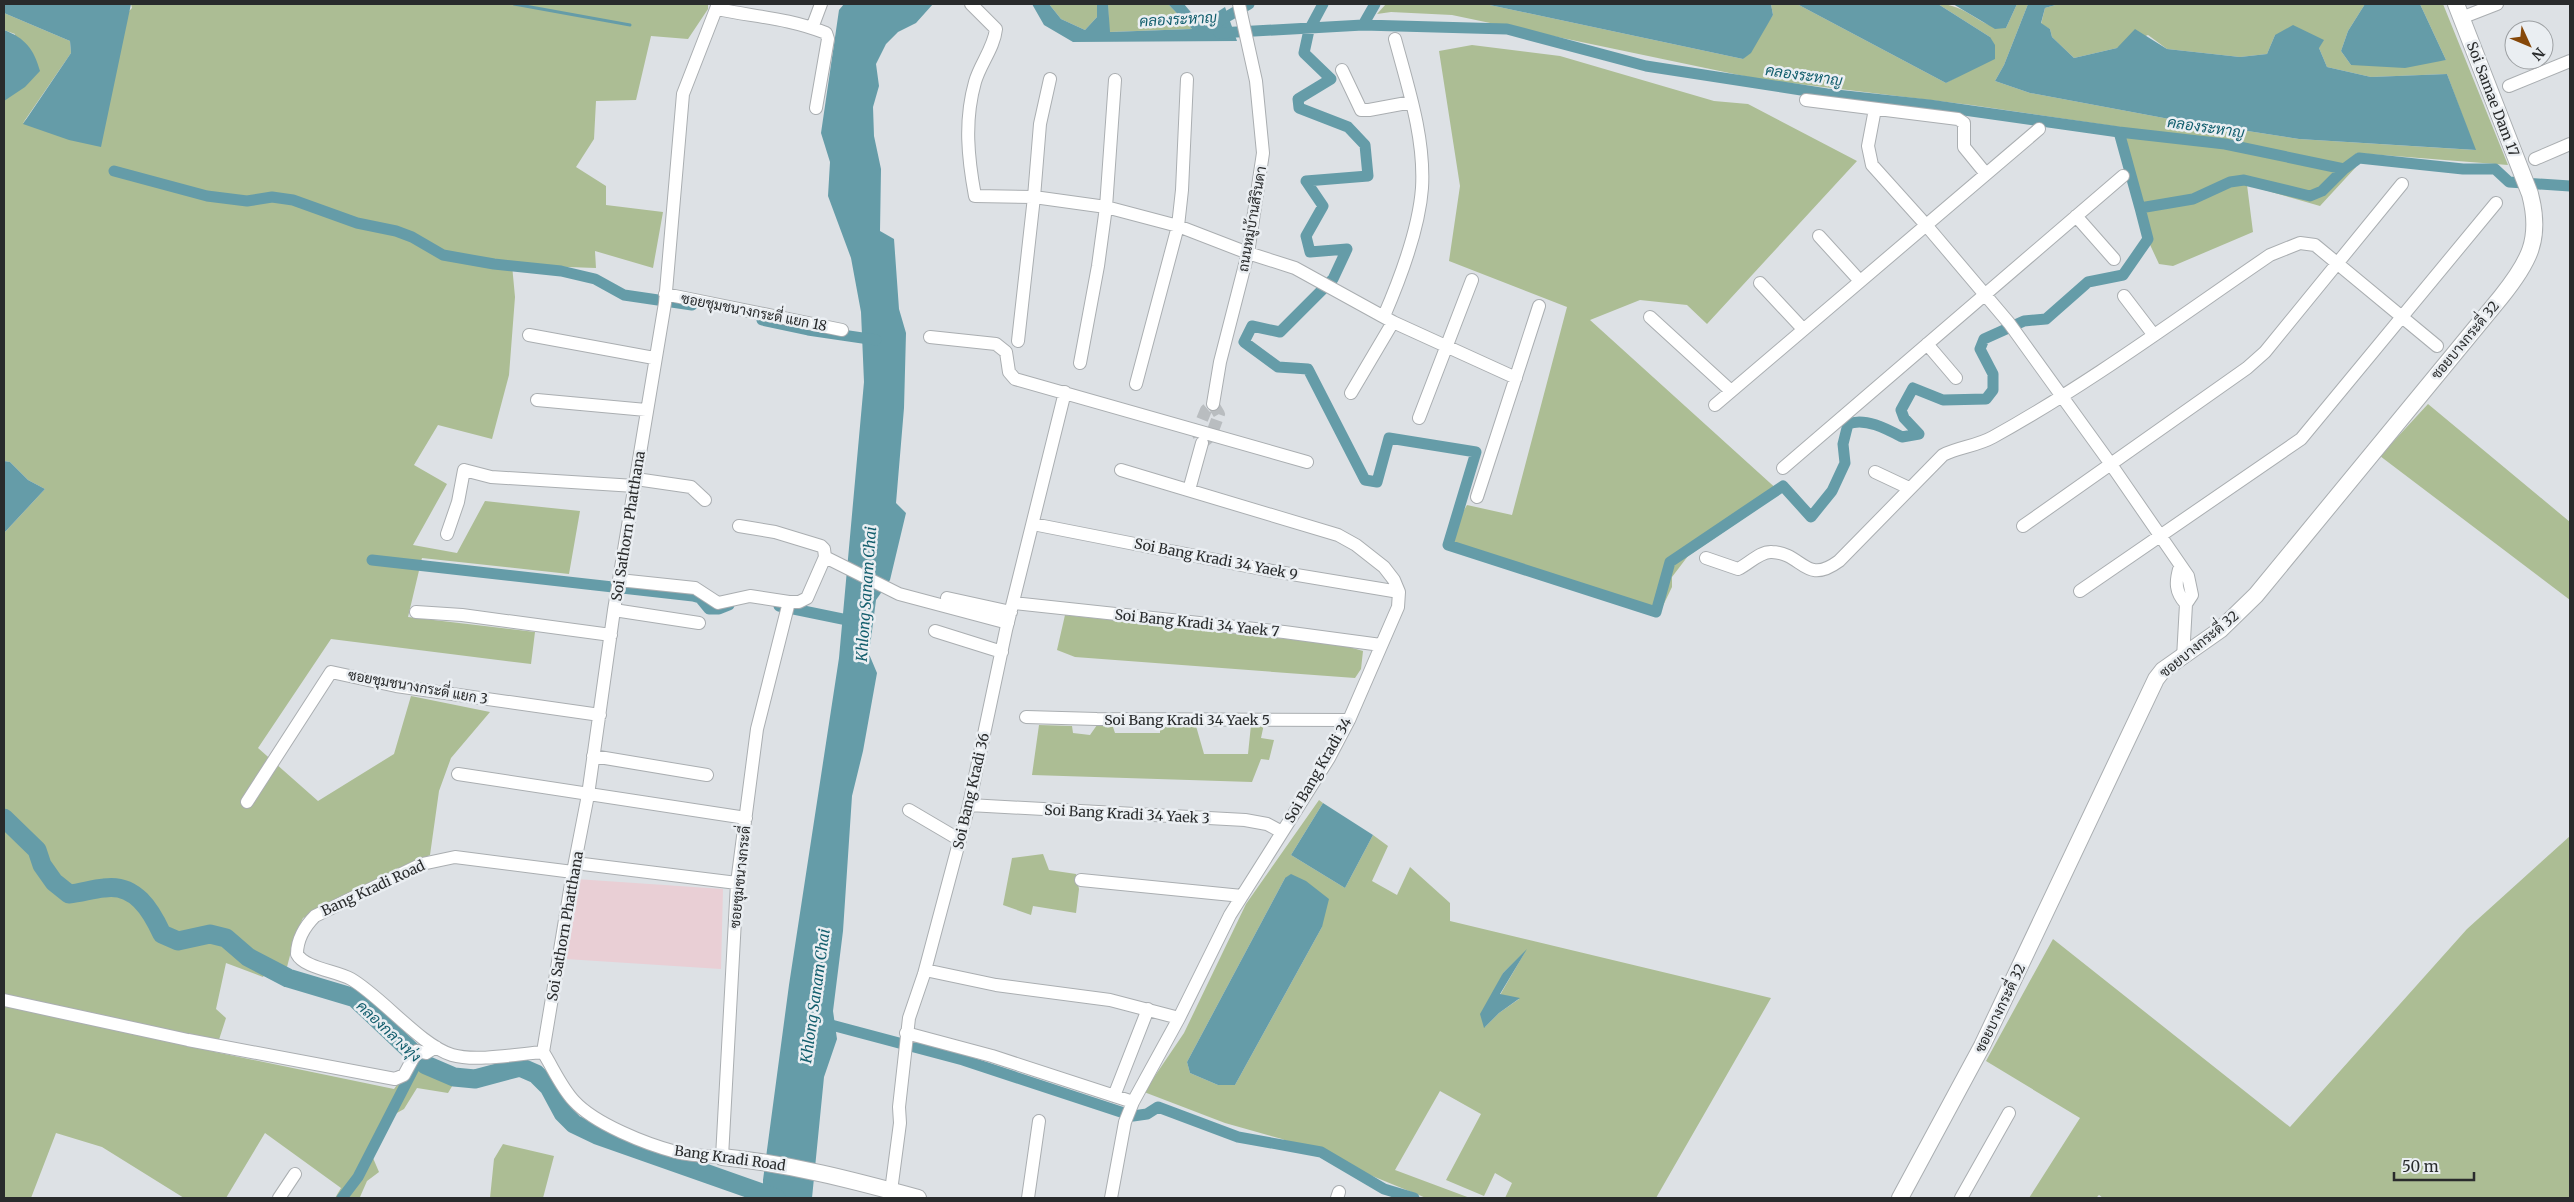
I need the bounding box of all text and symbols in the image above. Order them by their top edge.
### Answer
water label: คลองระหาญ [1139,7,1218,31]
north arrow [2504,20,2554,70]
street label: Soi Samae Dam 17 [2463,39,2523,159]
text: N [2528,44,2549,64]
water label: คลองระหาญ [1764,60,1844,90]
water label: คลองระหาญ [2166,112,2246,142]
street label: ถนนหมู่บ้านสิรินดา [1234,165,1271,273]
street label: ซอยชุมชนางกระดี่ แยก 18 [679,286,829,336]
street label: ซอยบางกระดี่ 32 [2425,295,2503,383]
street label: Soi Sathorn Phatthana [607,449,649,602]
water label: Khlong Sanam Chai [852,526,880,663]
street label: Soi Bang Kradi 34 Yaek 9 [1133,534,1299,584]
street label: ซอยบางกระดี่ 32 [2154,604,2242,681]
street label: Soi Bang Kradi 34 Yaek 7 [1114,605,1280,641]
street label: ซอยชุมชนางกระดี่ แยก 3 [346,663,490,709]
street label: Soi Bang Kradi 34 Yaek 5 [1104,711,1270,729]
street label: Soi Bang Kradi 34 [1280,714,1356,826]
street label: Soi Bang Kradi 36 [949,731,993,851]
street label: Soi Bang Kradi 34 Yaek 3 [1044,801,1210,827]
street label: ซอยชุมชนางกระดี่ [723,824,755,929]
street label: Soi Sathorn Phatthana [543,849,587,1002]
street label: Bang Kradi Road [318,856,428,920]
water label: Khlong Sanam Chai [796,928,834,1065]
street label: ซอยบางกระดี่ 32 [1968,959,2029,1055]
water label: คลองกลางทุ่ง [351,996,425,1067]
street label: Bang Kradi Road [673,1141,787,1175]
scale bar [2394,1150,2474,1182]
text: 50 m [2402,1157,2439,1176]

